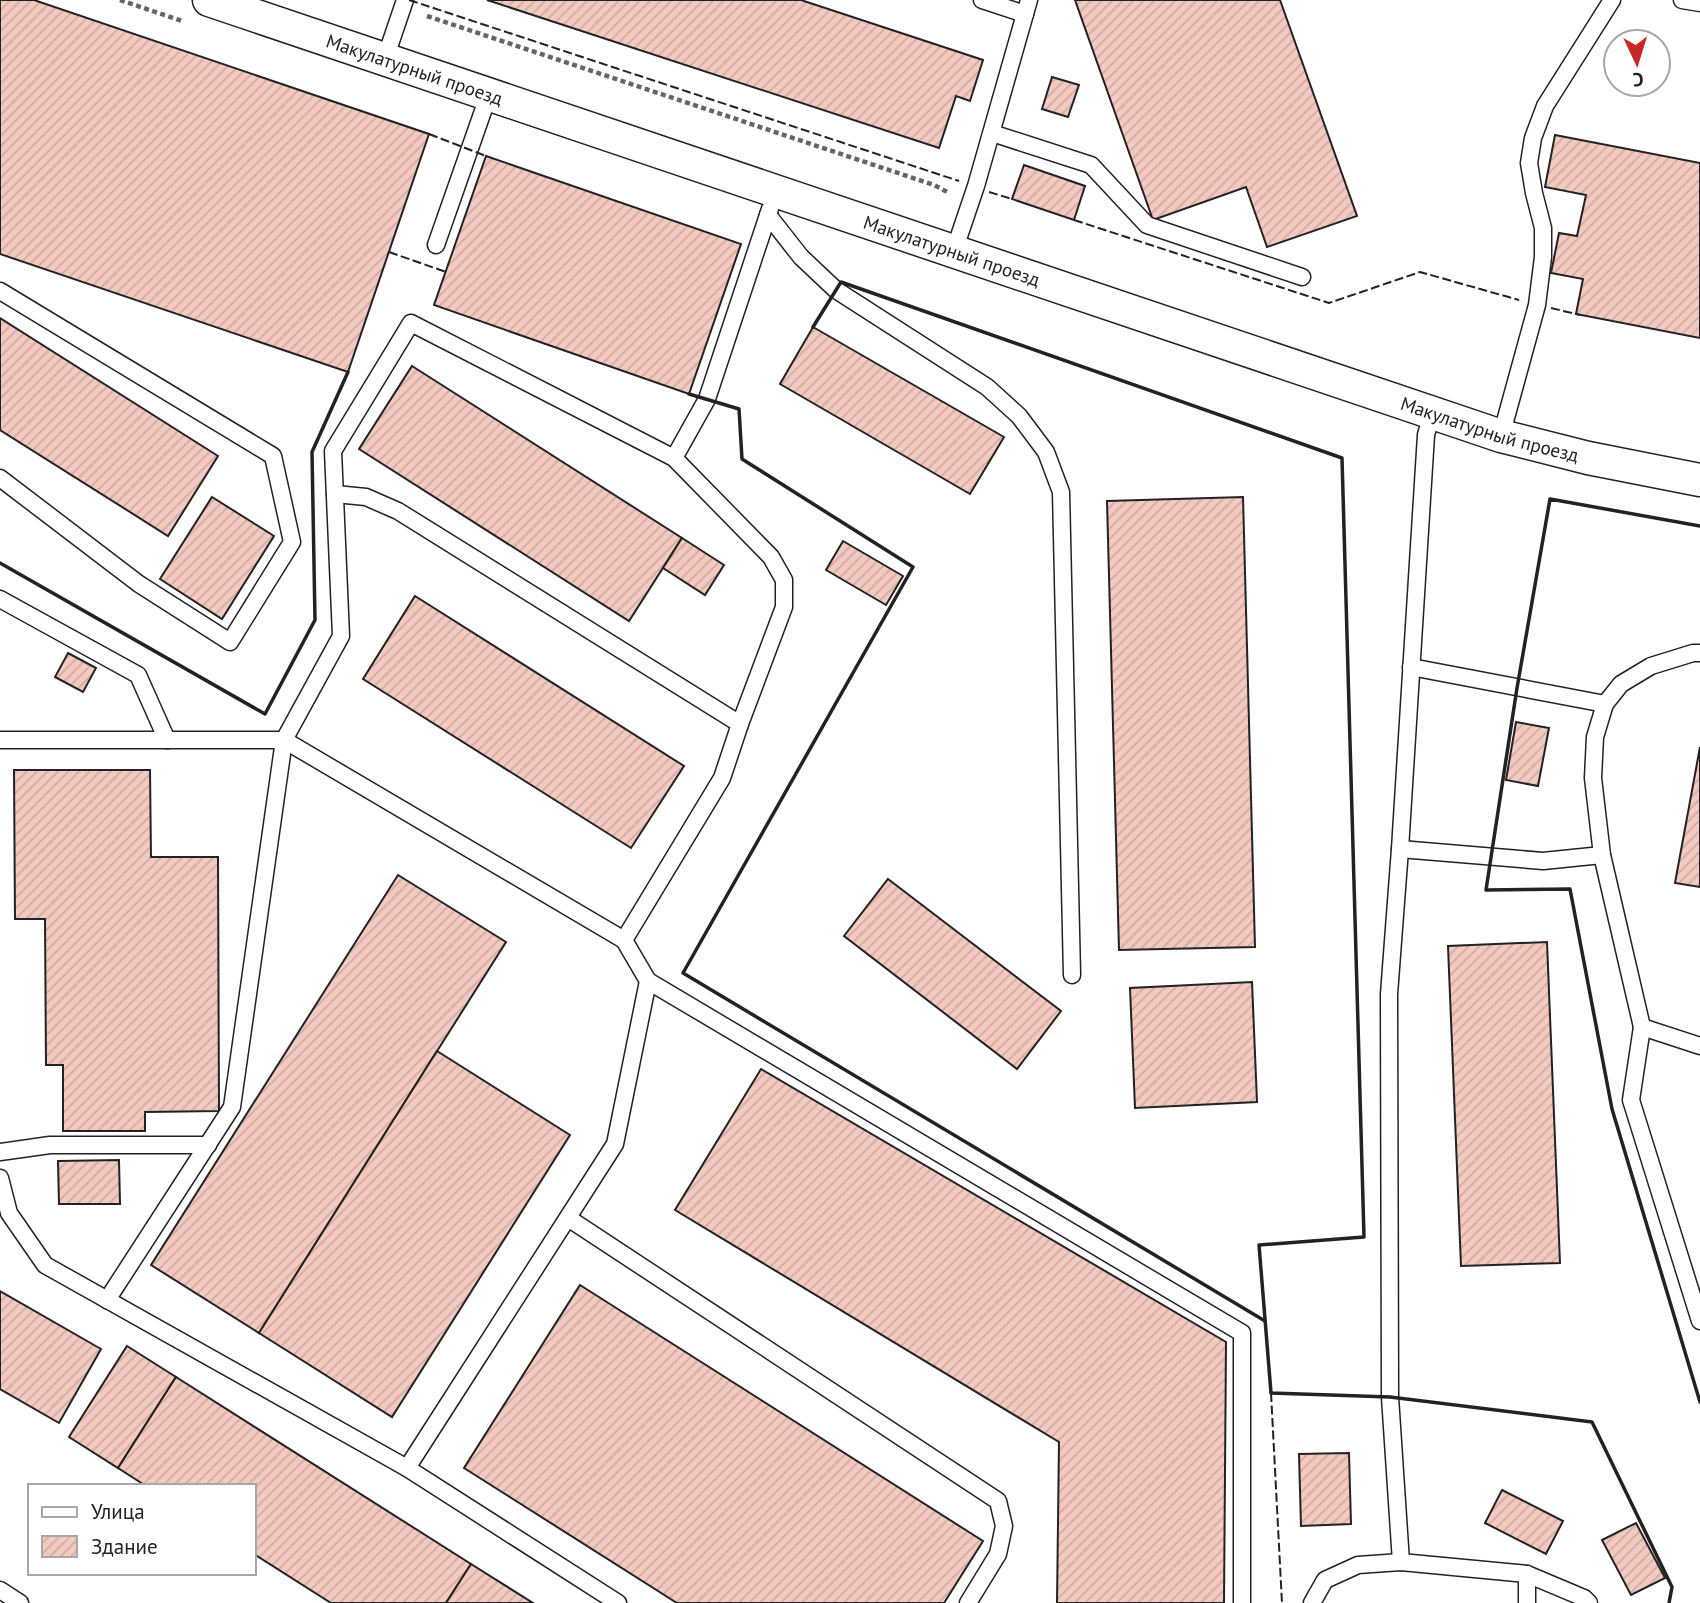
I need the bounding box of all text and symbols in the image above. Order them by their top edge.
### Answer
street label: Макулатурный проезд [323,28,506,110]
north arrow [1602,28,1672,98]
text: С [1632,68,1644,92]
street label: Макулатурный проезд [860,210,1043,292]
street label: Макулатурный проезд [1398,391,1581,467]
legend [28,1484,256,1575]
text: Улица [91,1498,145,1525]
text: Здание [91,1533,158,1560]

